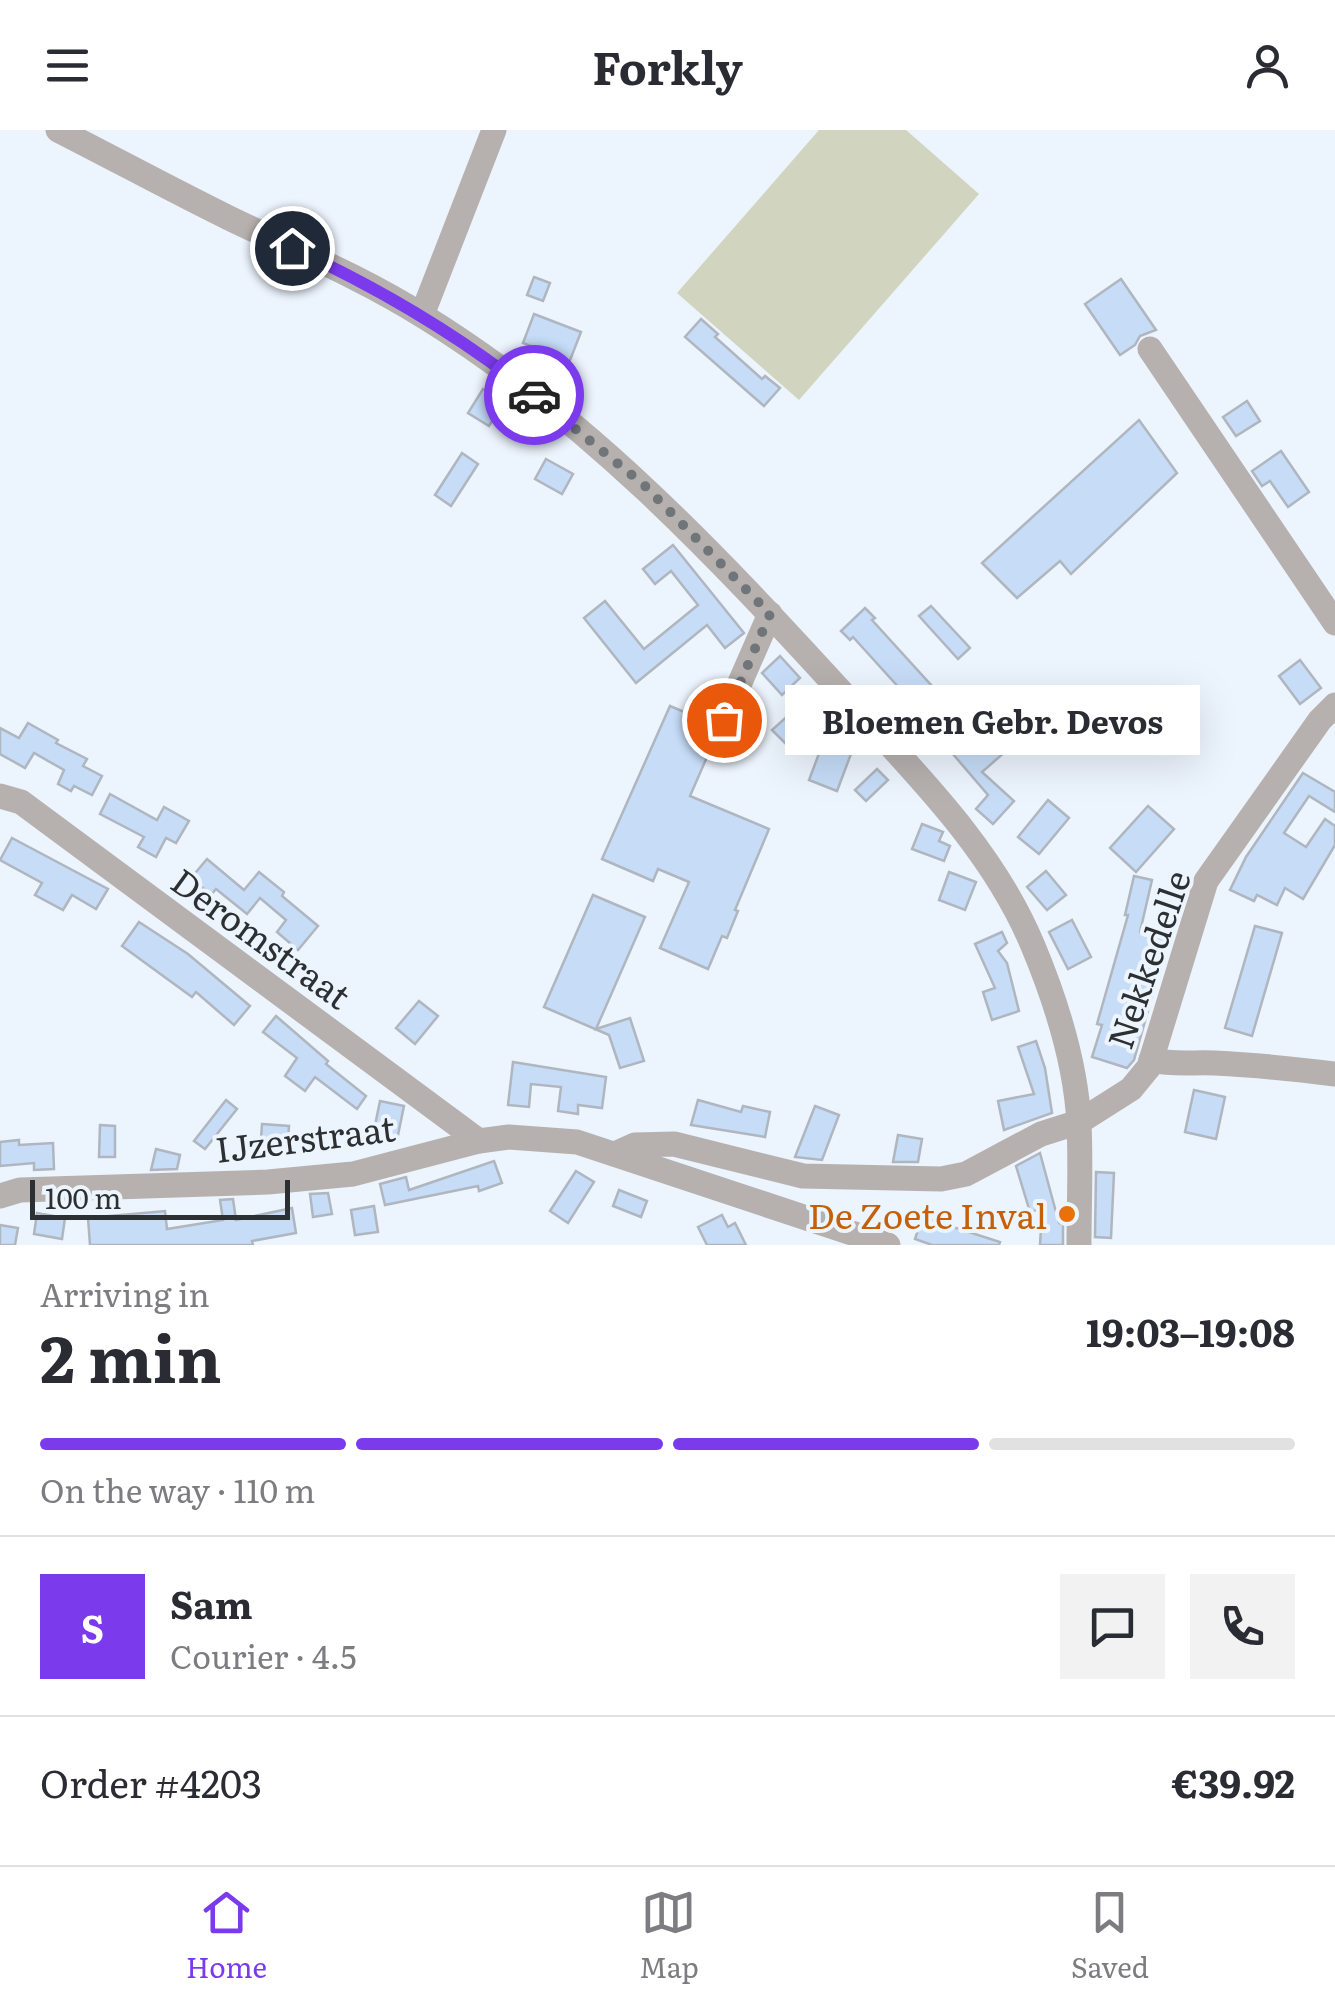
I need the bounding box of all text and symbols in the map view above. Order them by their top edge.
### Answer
text: Forkly [592,32,743,99]
icon: menu [40,38,95,93]
icon: person [1240,38,1295,93]
pin [250,206,335,291]
icon: home [265,221,320,276]
courier [484,345,584,445]
icon: car [507,368,562,423]
pin [682,678,767,763]
callout: Bloemen Gebr. Devos [784,685,1199,755]
icon: bag [697,693,752,748]
text: Bloemen Gebr. Devos [822,696,1163,744]
street label: Deromstraat [161,854,363,1020]
street label: Nekkedelle [1092,863,1202,1055]
street label: IJzerstraat [212,1100,398,1174]
scale bar [30,1175,290,1220]
text: 100 m [45,1176,122,1218]
place label: De Zoete Inval [808,1188,1047,1240]
marker: De Zoete Inval [1056,1203,1078,1225]
text: Arriving in [40,1269,210,1317]
text: 19:03–19:08 [1086,1302,1295,1359]
text: 2 min [40,1306,222,1403]
text: On the way · 110 m [40,1465,315,1513]
text: Sam [170,1574,253,1631]
button: chat [1060,1574,1165,1679]
button: phone [1190,1574,1295,1679]
text: S [81,1598,104,1655]
text: Courier · 4.5 [170,1631,356,1679]
text: Order #4203 [40,1753,262,1810]
text: €39.92 [1172,1753,1295,1810]
tab: Home [186,1885,267,1987]
tab: Map [639,1885,699,1987]
tab: Saved [1071,1885,1149,1987]

